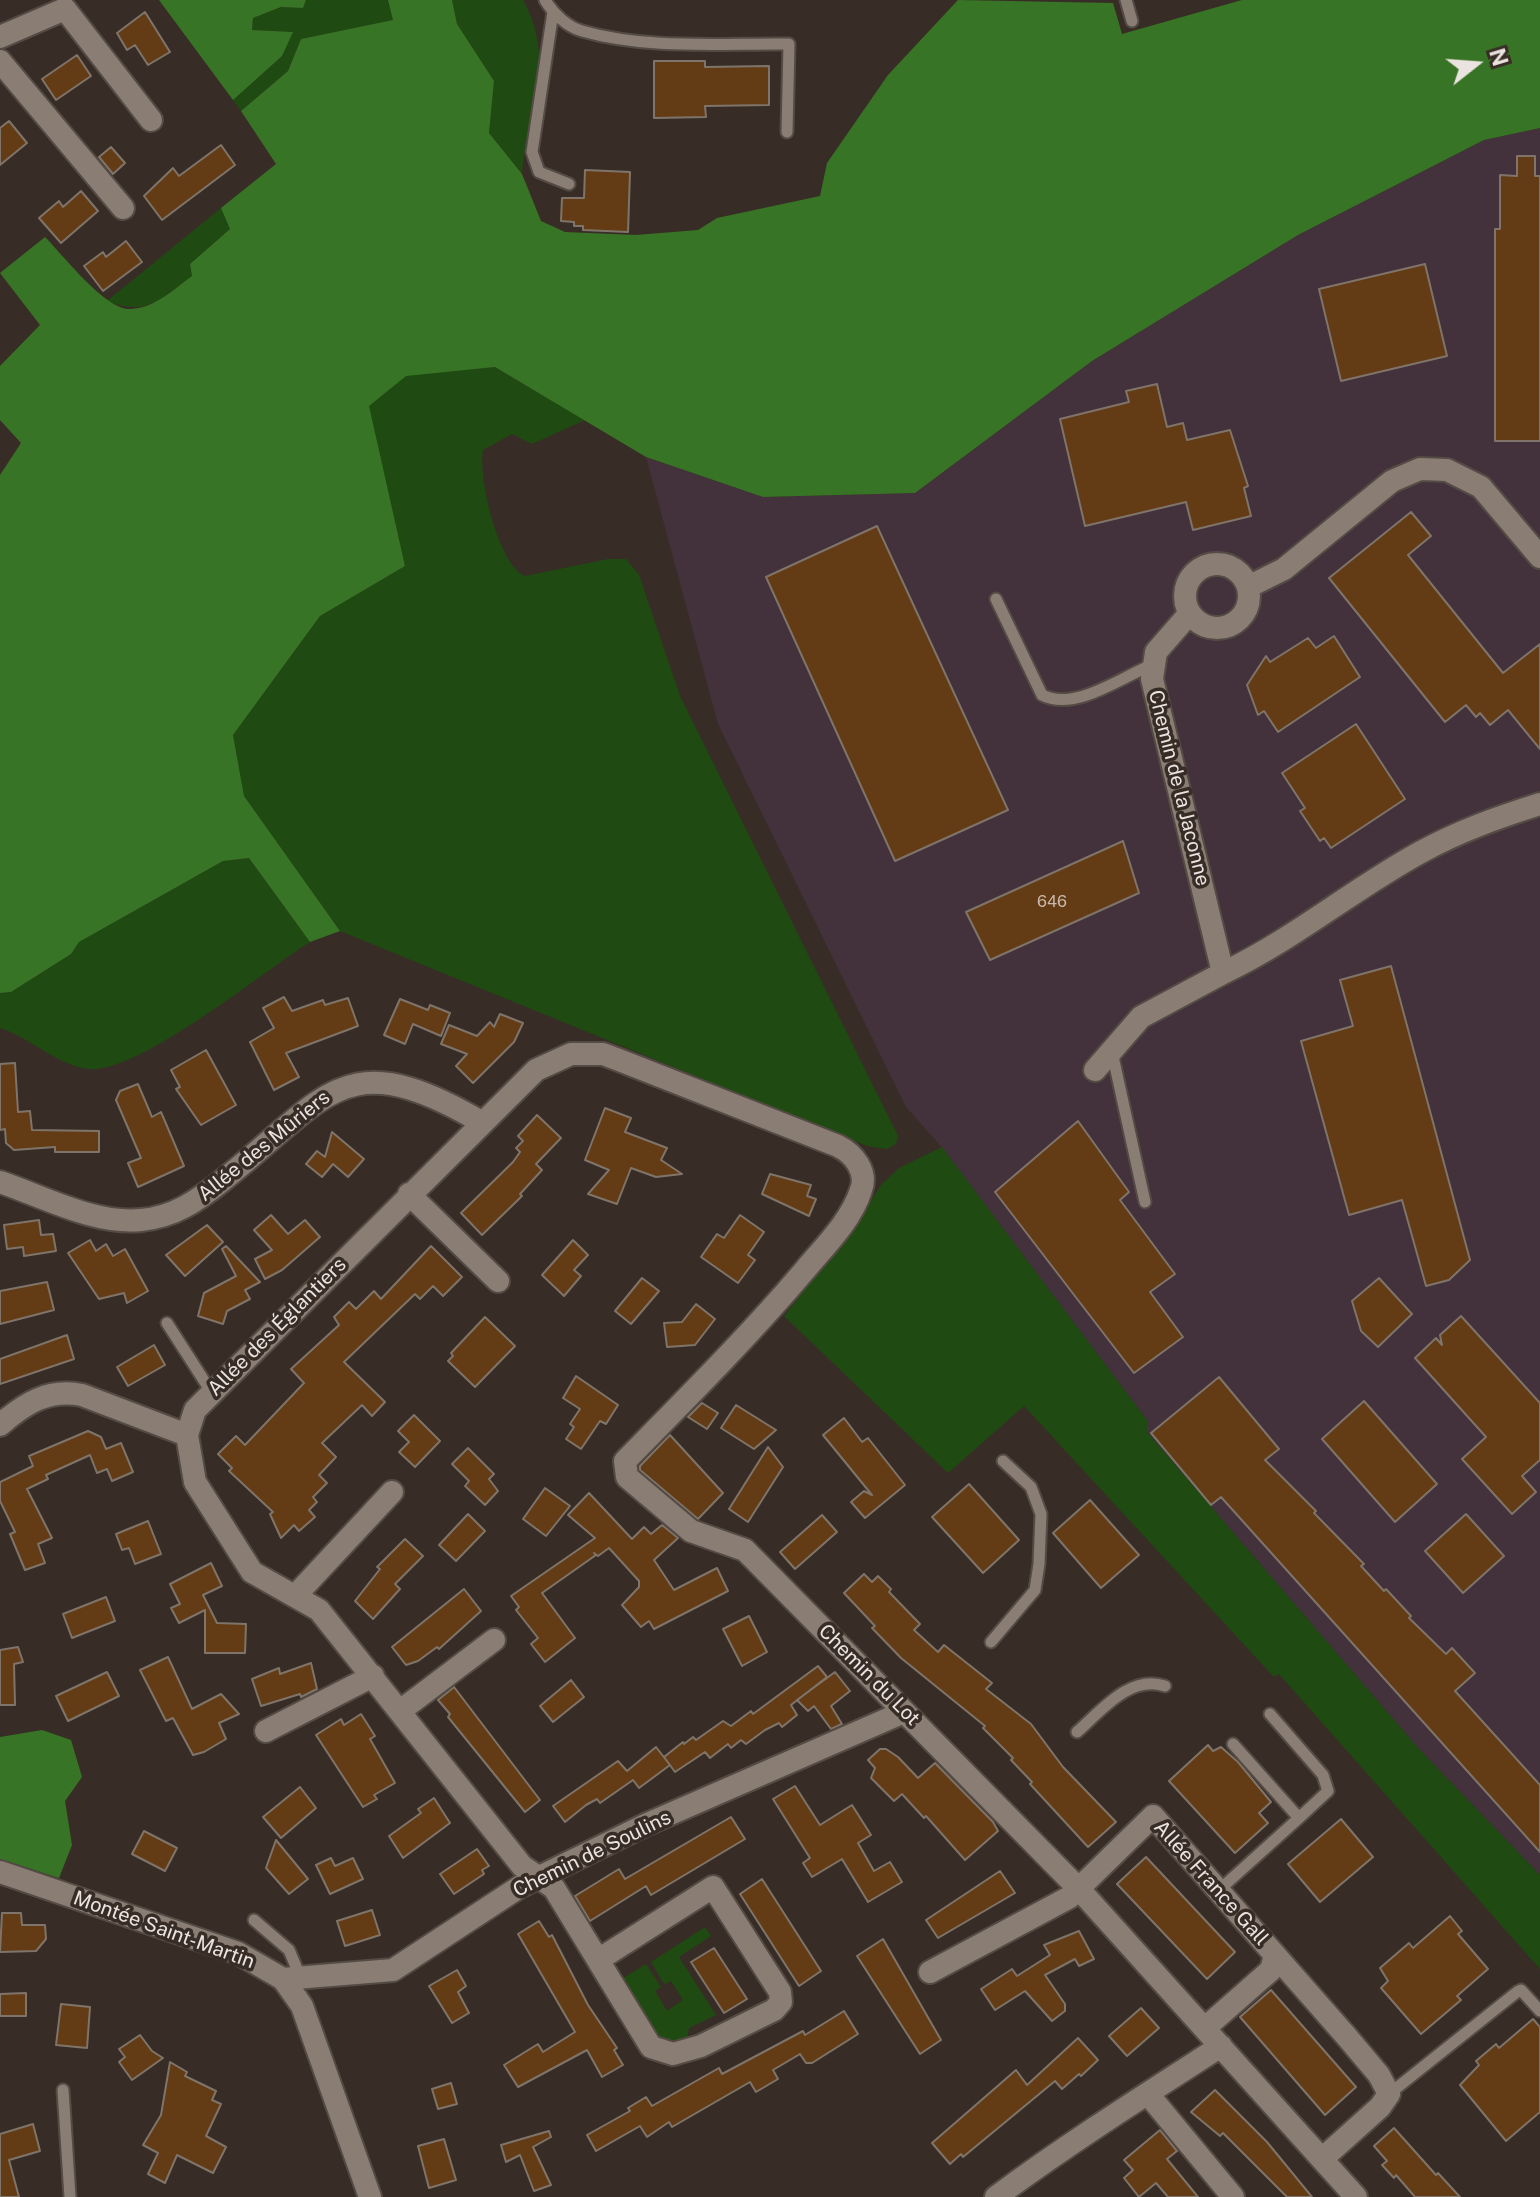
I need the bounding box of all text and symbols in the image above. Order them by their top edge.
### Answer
north arrow [1436,24,1516,104]
text: N [1484,45,1514,69]
street label: Chemin de la Jaconne [1143,688,1215,888]
house number: 646 [1037,892,1067,912]
street label: Allée des Mûriers [193,1085,335,1207]
street label: Allée des Églantiers [203,1253,351,1401]
street label: Chemin du Lot [813,1619,925,1731]
street label: Chemin de Soulins [509,1805,675,1903]
street label: Allée France Gall [1149,1816,1273,1950]
street label: Montée Saint-Martin [70,1886,258,1974]

